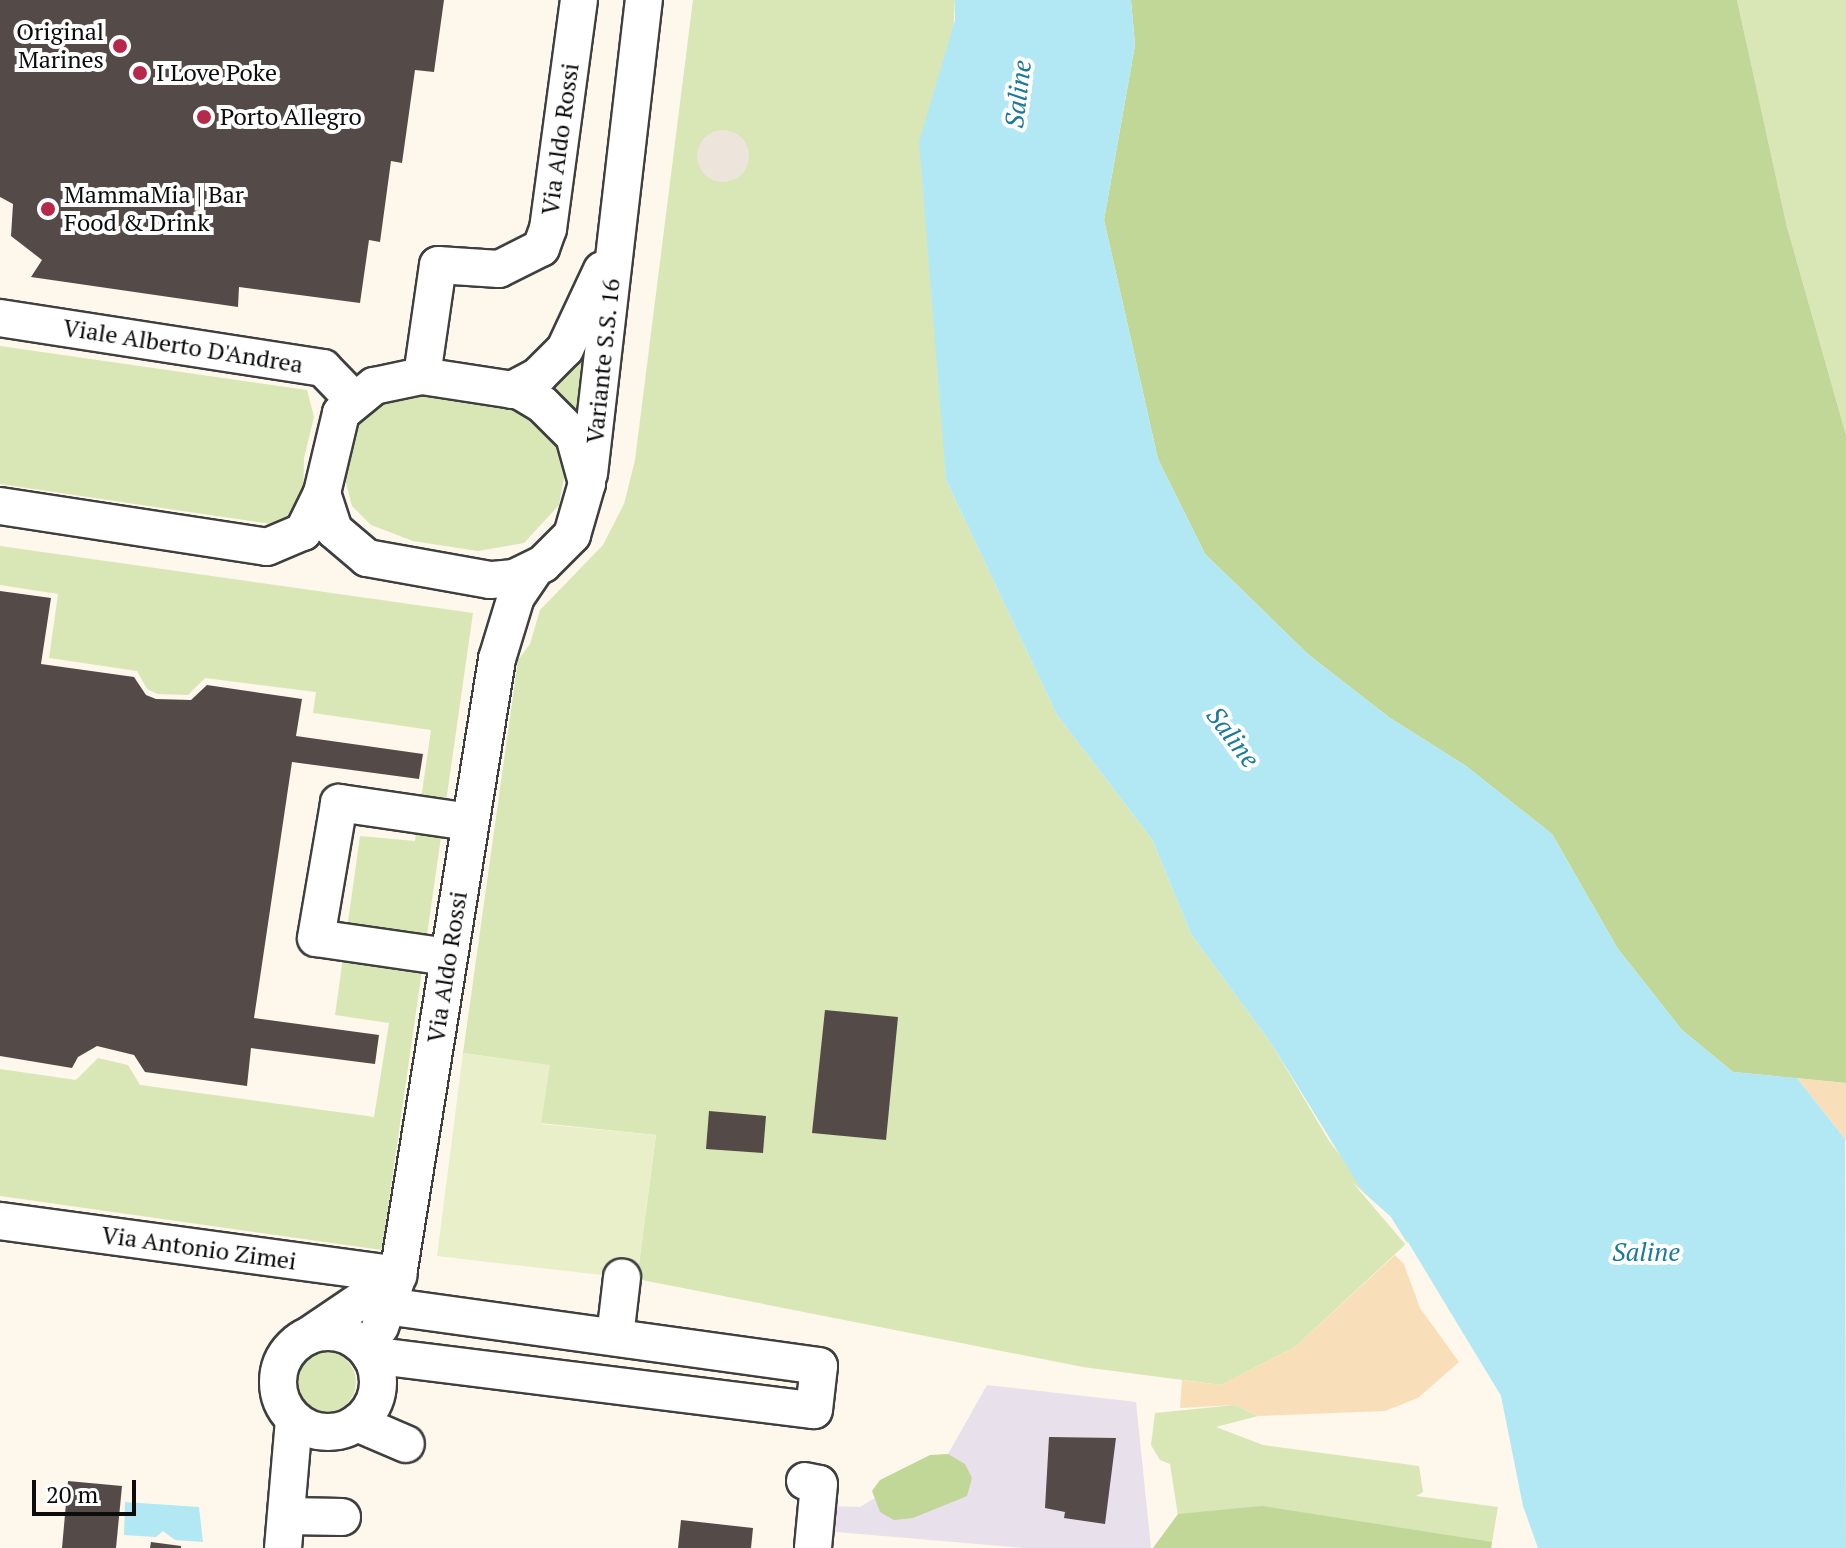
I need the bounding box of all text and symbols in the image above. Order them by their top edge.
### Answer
place label: Original Marines [16,18,104,74]
marker: Original Marines [111,37,129,55]
water label: Saline [998,58,1038,130]
place label: I Love Poke [156,59,277,87]
street label: Via Aldo Rossi [535,61,585,217]
marker: I Love Poke [131,64,149,82]
place label: Porto Allegro [220,103,362,131]
marker: Porto Allegro [195,108,213,126]
place label: MammaMia | Bar Food & Drink [64,181,244,237]
marker: MammaMia | Bar Food & Drink [39,200,57,218]
street label: Variante S.S. 16 [580,277,626,445]
street label: Viale Alberto D'Andrea [61,313,305,379]
water label: Saline [1200,700,1266,774]
street label: Via Aldo Rossi [421,889,473,1045]
street label: Via Antonio Zimei [100,1220,298,1276]
water label: Saline [1612,1236,1680,1268]
scale bar [36,1464,140,1514]
text: 20 m [46,1478,98,1510]

